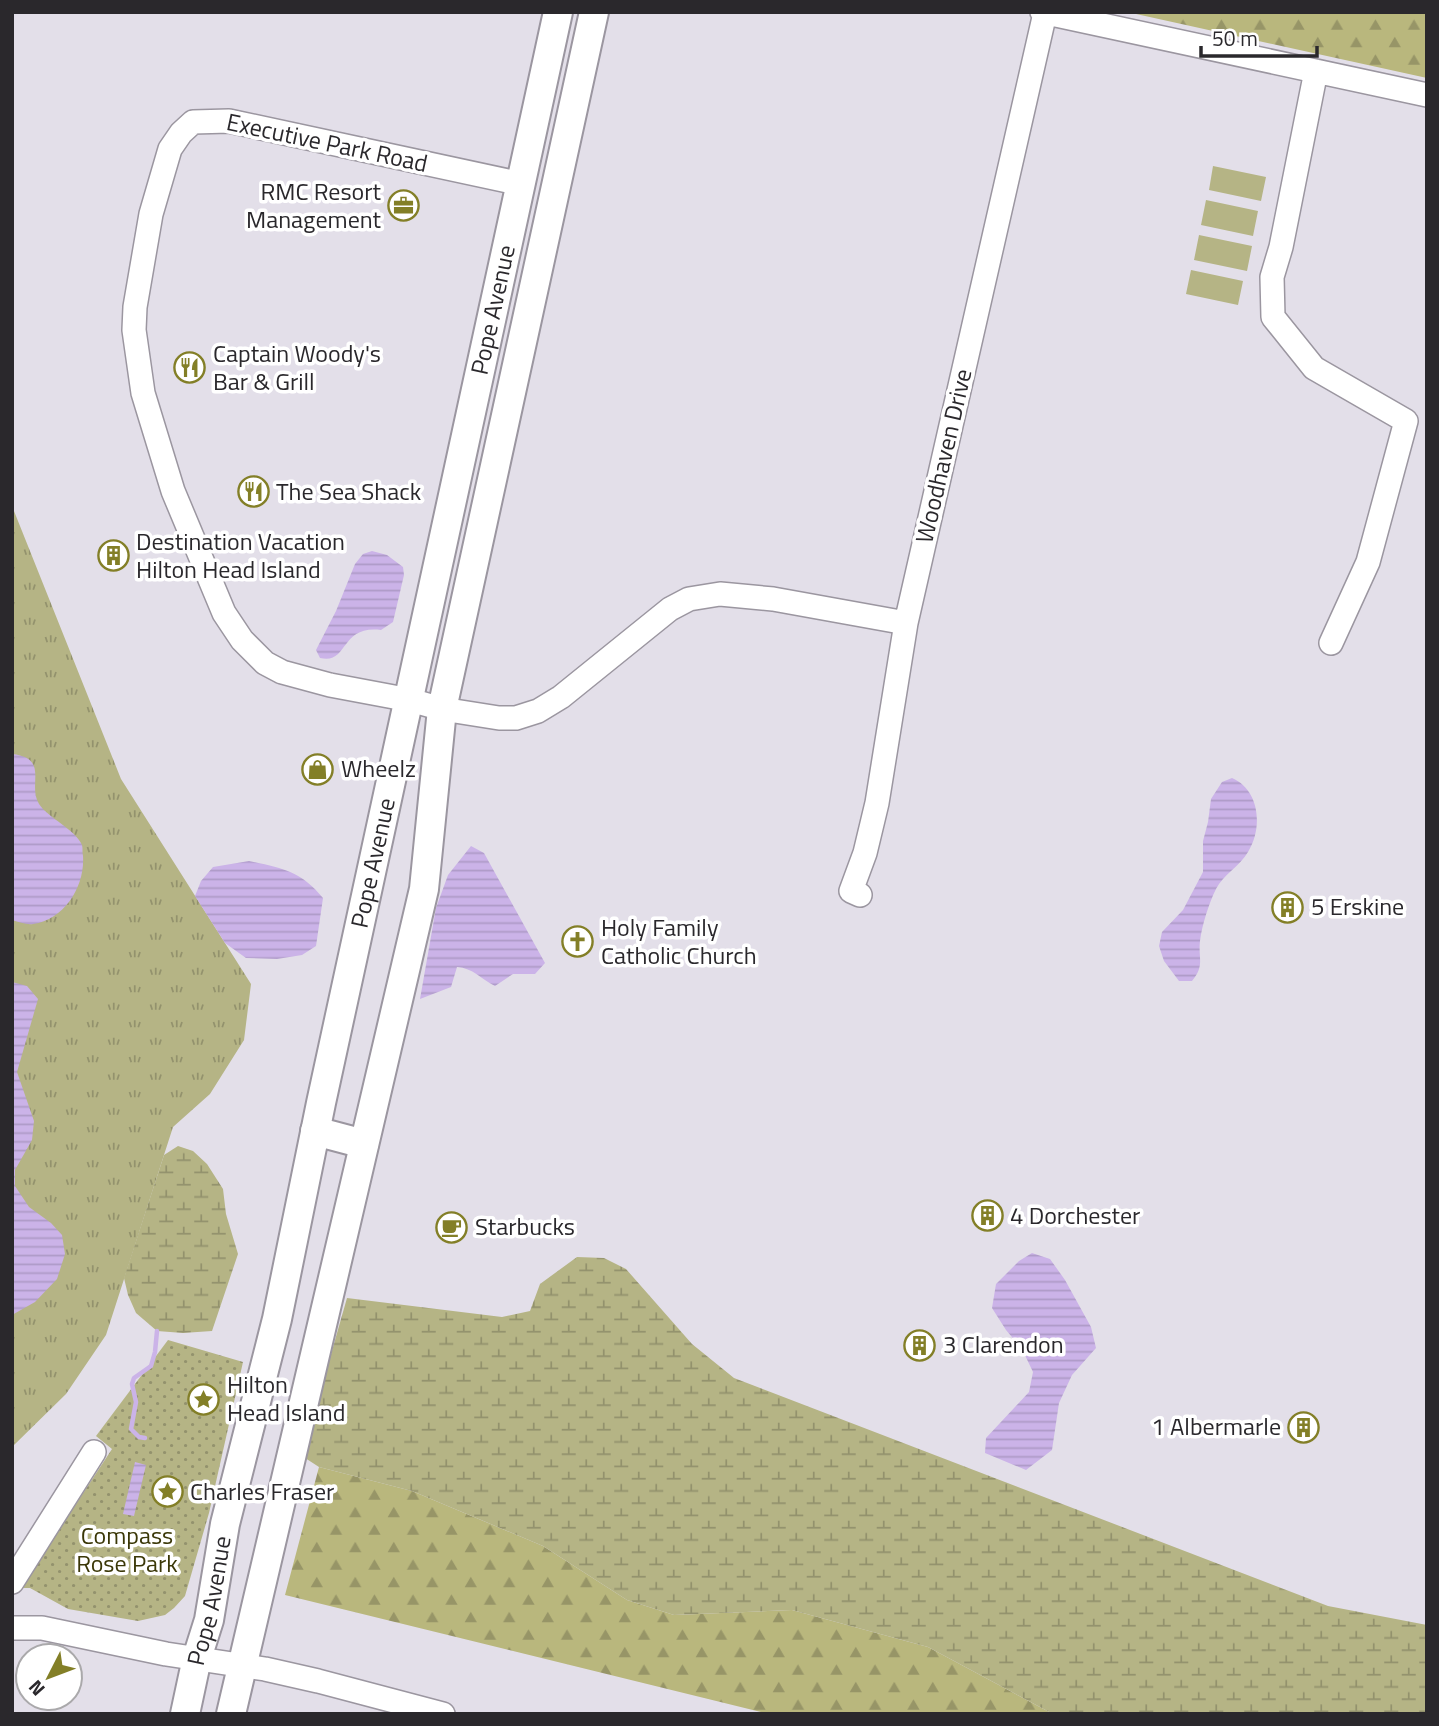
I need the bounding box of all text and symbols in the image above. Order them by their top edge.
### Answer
scale bar [1201,14,1316,58]
text: 50 m [1212,22,1258,54]
street label: Executive Park Road [223,103,431,181]
place label: RMC Resort Management [246,173,382,237]
office icon: RMC Resort Management [387,189,421,223]
street label: Pope Avenue [461,241,524,378]
place label: Captain Woody's Bar & Grill [213,335,381,399]
restaurant icon: Captain Woody's Bar & Grill [173,351,207,385]
street label: Woodhaven Drive [905,365,981,546]
place label: The Sea Shack [276,473,422,509]
restaurant icon: The Sea Shack [236,475,270,509]
place label: Destination Vacation Hilton Head Island [136,523,345,587]
building icon: Destination Vacation Hilton Head Island [96,539,130,573]
place label: Wheelz [341,750,416,786]
shop icon: Wheelz [301,752,335,786]
street label: Pope Avenue [341,794,404,931]
place label: 5 Erskine [1311,888,1404,924]
building icon: 5 Erskine [1271,890,1305,924]
place label: Holy Family Catholic Church [601,909,757,973]
church icon: Holy Family Catholic Church [561,925,595,959]
place label: 4 Dorchester [1010,1197,1140,1233]
building icon: 4 Dorchester [970,1199,1004,1233]
place label: Starbucks [475,1208,575,1244]
cafe icon: Starbucks [435,1210,469,1244]
place label: 3 Clarendon [943,1326,1064,1362]
building icon: 3 Clarendon [903,1328,937,1362]
place label: Hilton Head Island [227,1366,345,1430]
place icon: Hilton Head Island [187,1382,221,1416]
place label: 1 Albermarle [1151,1408,1281,1444]
building icon: 1 Albermarle [1287,1410,1321,1444]
place label: Charles Fraser [190,1473,334,1509]
place icon: Charles Fraser [150,1475,184,1509]
park label: Compass Rose Park [76,1517,178,1581]
street label: Pope Avenue [177,1533,240,1669]
north arrow [14,1642,84,1712]
text: N [21,1674,51,1703]

